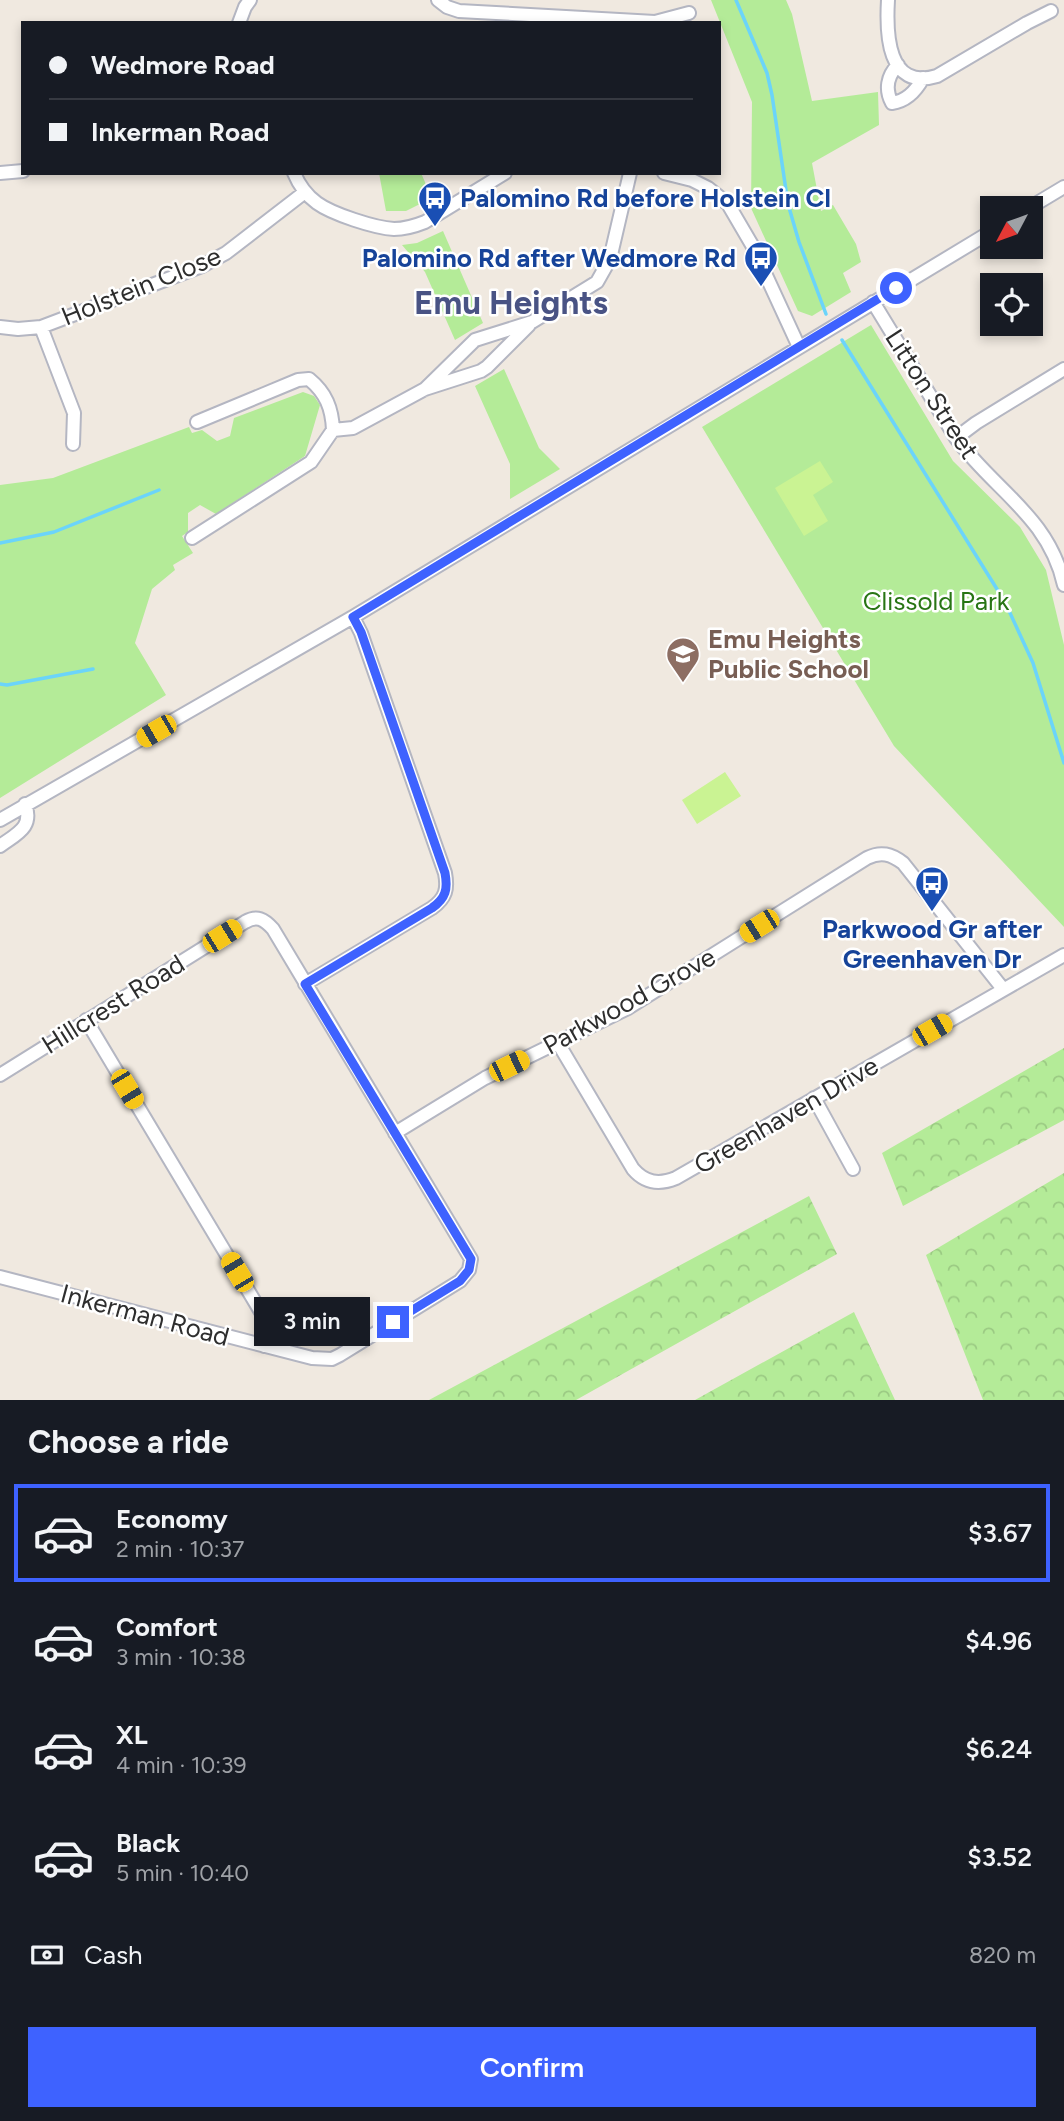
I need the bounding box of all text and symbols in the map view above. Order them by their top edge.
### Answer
text: Wedmore Road [91,49,275,81]
text: Inkerman Road [91,116,270,148]
bus stop icon: Palomino Rd before Holstein Cl [416,179,454,228]
place label: Palomino Rd before Holstein Cl [460,182,831,214]
north arrow [980,196,1043,259]
map controls [980,196,1043,336]
street label: Holstein Close [57,239,225,333]
bus stop icon: Palomino Rd after Wedmore Rd [742,239,780,288]
place label: Palomino Rd after Wedmore Rd [362,242,736,274]
route start [880,272,912,304]
button: locate [980,273,1043,336]
district label: Emu Heights [414,283,608,322]
street label: Litton Street [878,323,986,465]
park label: Clissold Park [863,585,1010,617]
place label: Emu Heights Public School [708,623,869,685]
school or university icon: Emu Heights Public School [664,635,702,684]
car [133,711,180,751]
bus stop icon: Parkwood Gr after Greenhaven Dr [913,864,951,913]
car [736,906,783,946]
place label: Parkwood Gr after Greenhaven Dr [822,913,1042,975]
car [199,916,246,956]
street label: Parkwood Grove [537,940,721,1062]
street label: Hillcrest Road [36,947,190,1061]
car [909,1010,956,1050]
car [486,1047,533,1085]
street label: Greenhaven Drive [688,1049,884,1181]
car [108,1066,147,1112]
car [218,1249,257,1295]
street label: Inkerman Road [57,1277,233,1353]
callout: 3 min [253,1298,368,1346]
route end [377,1306,409,1338]
text: 3 min [284,1307,340,1335]
text: Choose a ride [28,1423,229,1461]
icon: car [32,1502,95,1565]
text: Economy [116,1503,228,1535]
text: $3.67 [968,1517,1032,1549]
text: 2 min · 10:37 [116,1535,244,1563]
icon: car [32,1610,95,1673]
text: Comfort [116,1611,218,1643]
text: $4.96 [965,1625,1032,1657]
text: 3 min · 10:38 [116,1643,246,1671]
icon: car [32,1718,95,1781]
text: XL [116,1719,148,1751]
text: $6.24 [965,1733,1032,1765]
text: 4 min · 10:39 [116,1751,247,1779]
icon: car [32,1826,95,1889]
text: Black [116,1827,180,1859]
text: $3.52 [967,1841,1032,1873]
text: 5 min · 10:40 [116,1859,249,1887]
icon: cash [28,1936,66,1974]
text: Cash [84,1939,143,1971]
text: 820 m [969,1941,1036,1969]
button: Confirm [28,2027,1036,2107]

